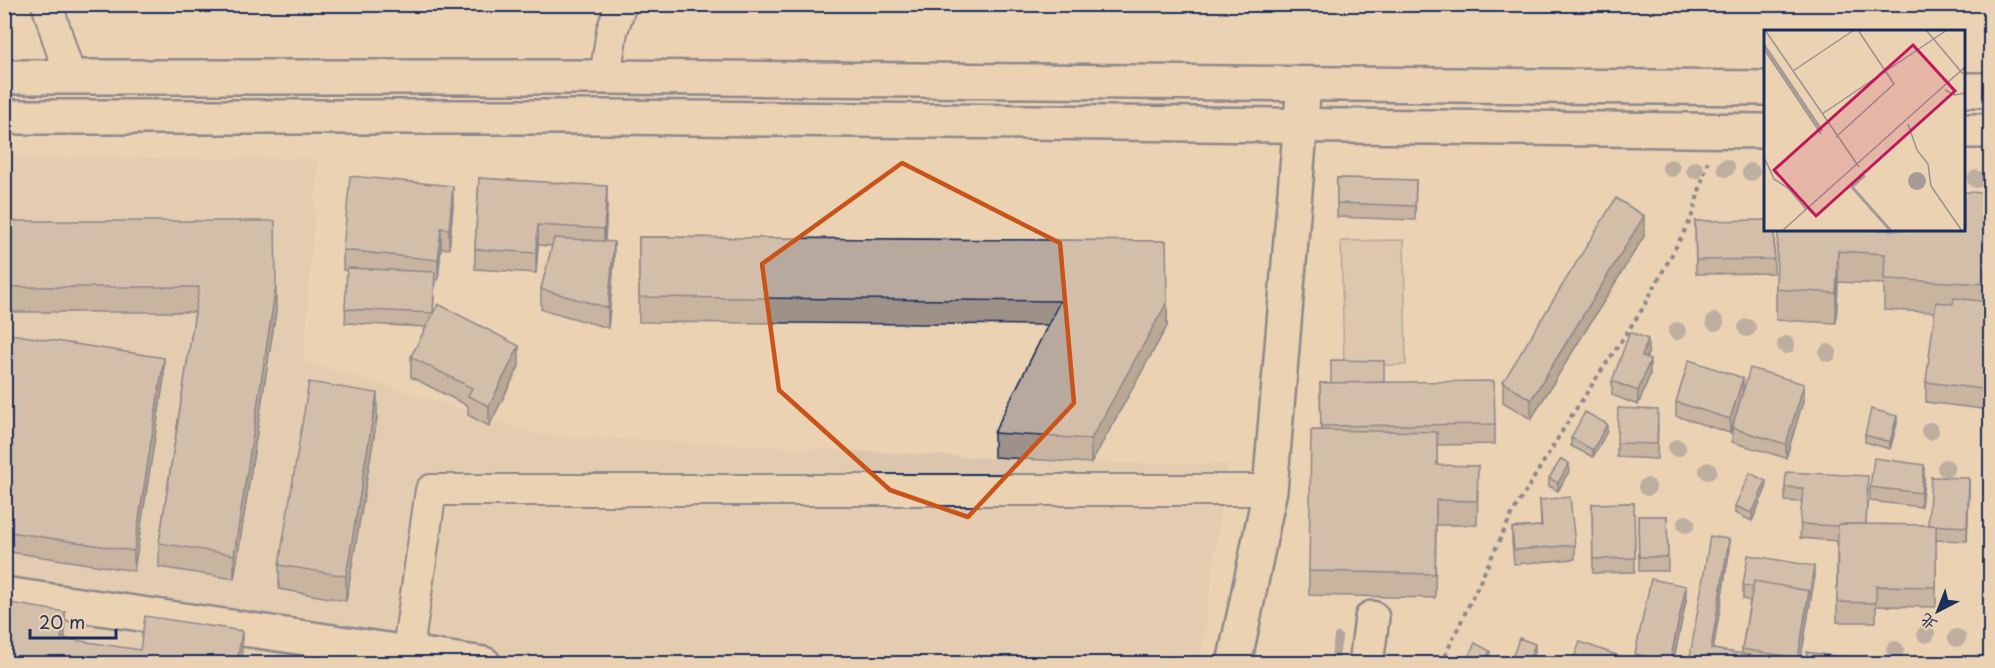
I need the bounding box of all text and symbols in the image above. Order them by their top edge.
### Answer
inset map [1764,30,1965,231]
north arrow [1908,581,1968,641]
scale bar [30,602,116,640]
text: 20 m [39,608,85,635]
text: 北 [1913,609,1941,637]

